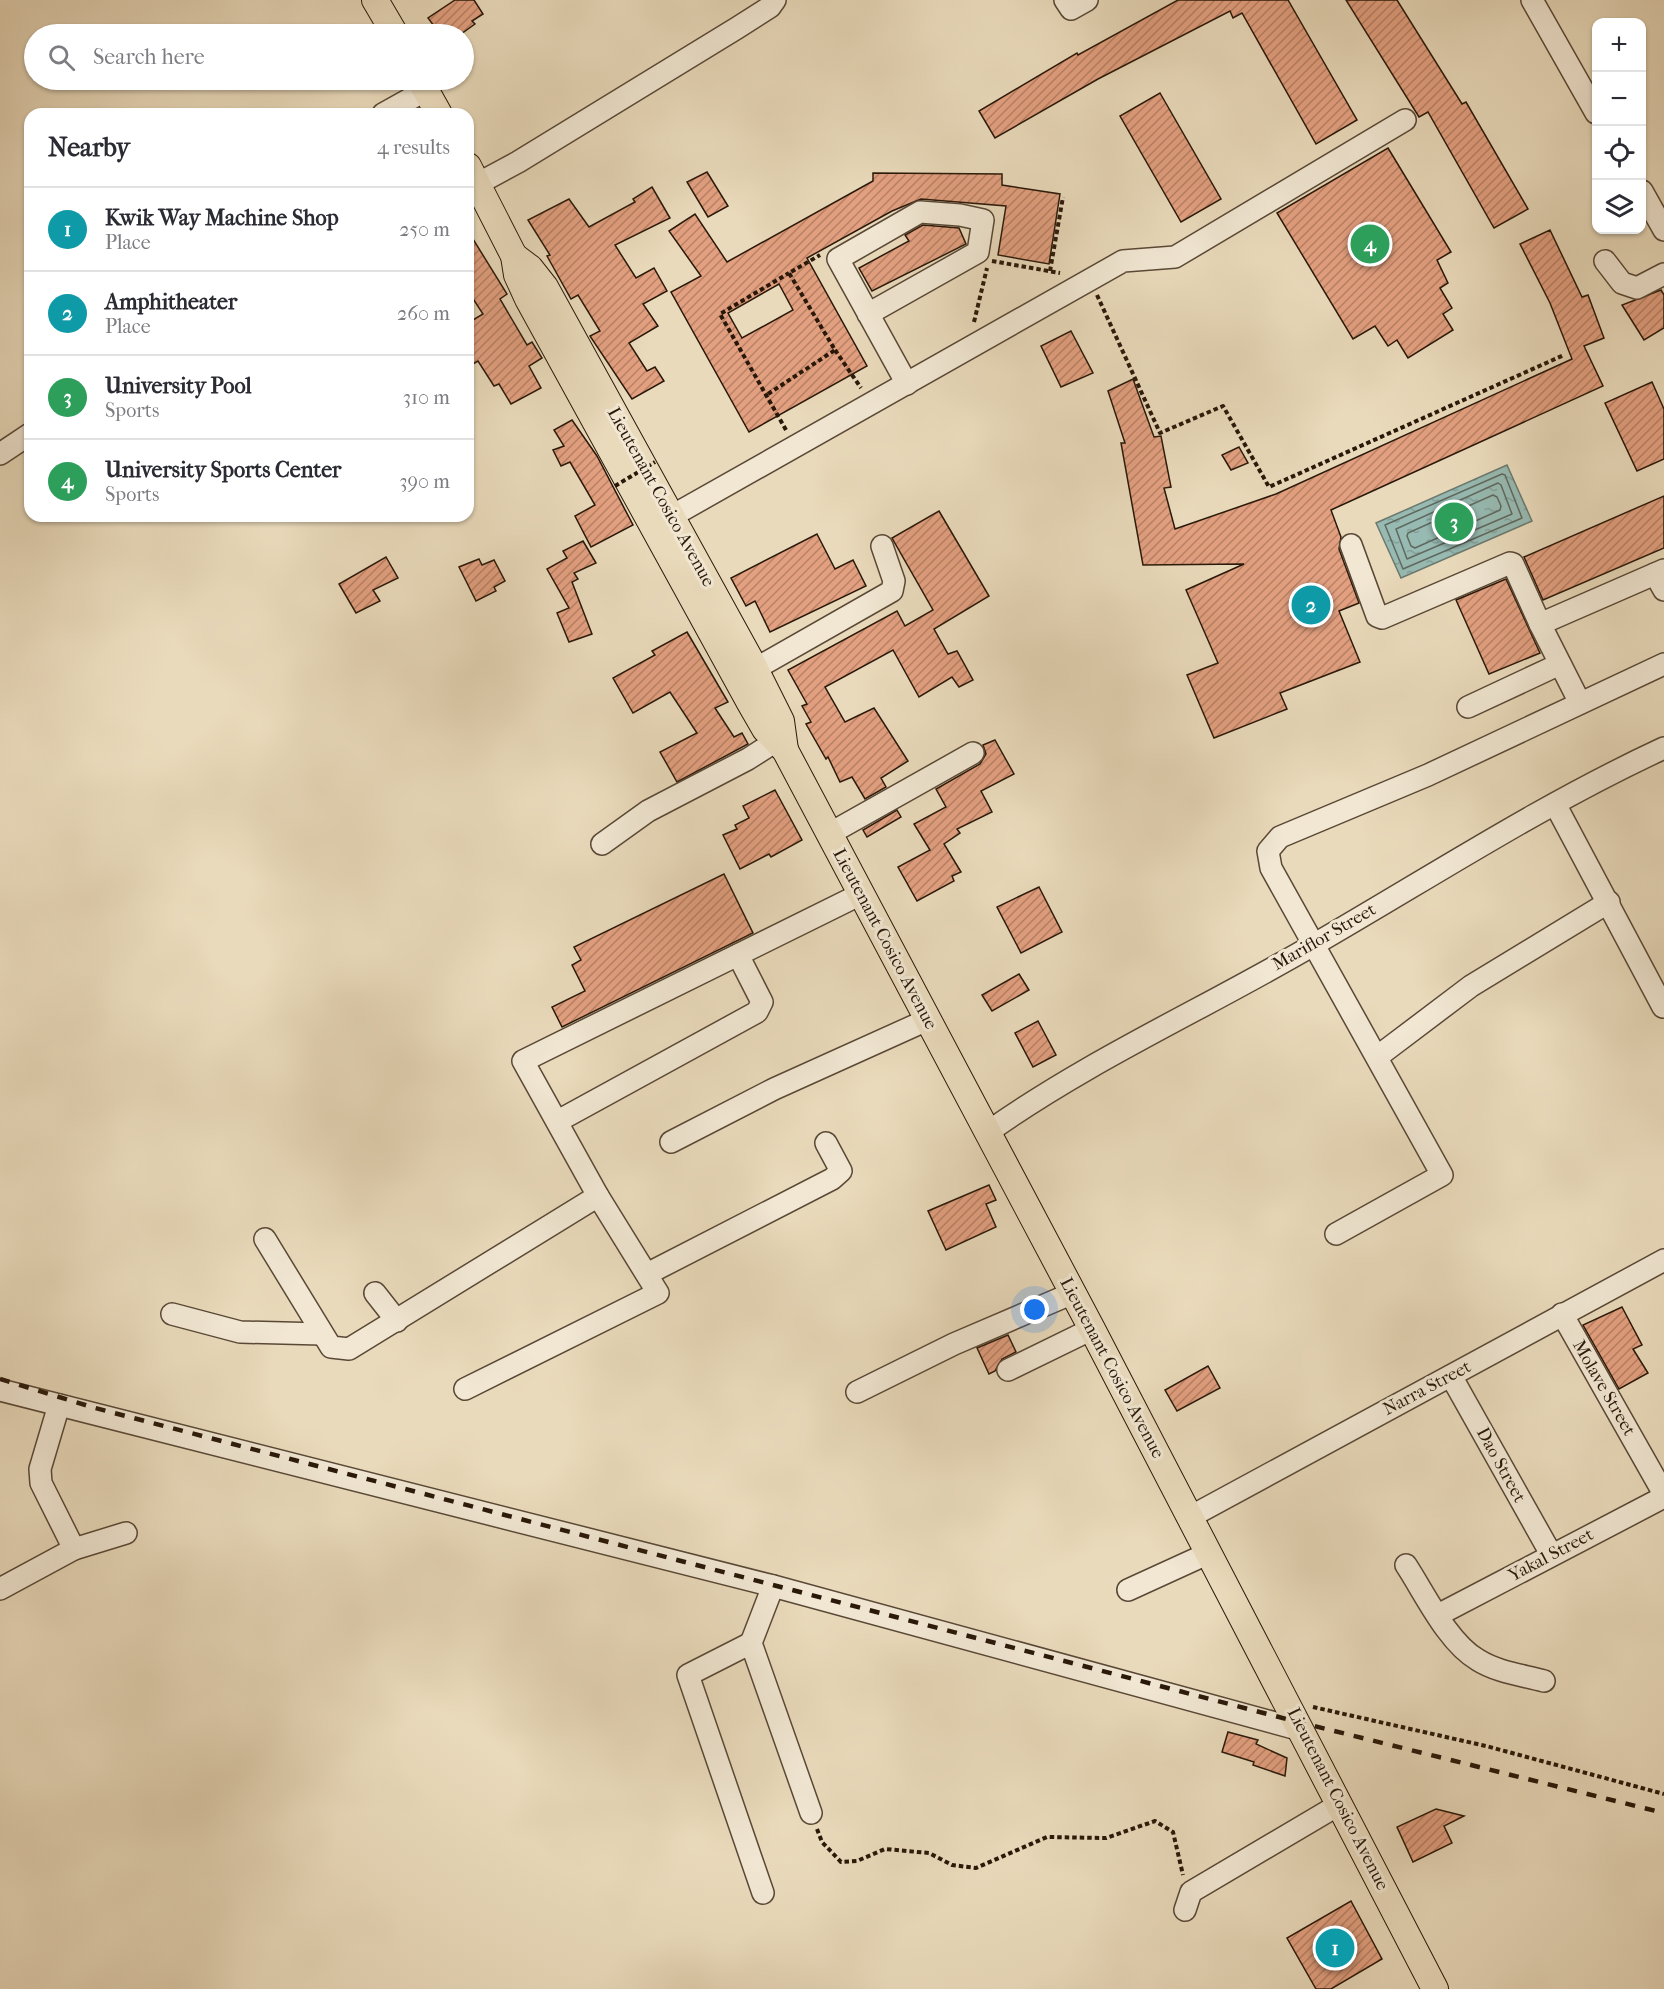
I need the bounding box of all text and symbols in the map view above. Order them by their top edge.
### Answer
map controls [1592,18,1646,234]
button: + [1592,18,1646,72]
search box [24,24,474,90]
icon: search [45,41,78,74]
text: Search here [93,44,205,70]
button: − [1592,72,1646,126]
button: locate [1592,126,1646,180]
text: Nearby [48,132,130,163]
text: 4 results [377,136,450,159]
button: layers [1592,180,1646,234]
text: Kwik Way Machine Shop [105,205,339,231]
text: 1 [64,218,71,241]
text: 250 m [399,218,450,241]
pin: 4 [1350,222,1390,266]
text: Place [105,231,151,254]
text: Amphitheater [105,289,237,315]
text: 2 [62,302,73,325]
text: 260 m [397,302,450,325]
text: Place [105,315,151,338]
text: University Pool [105,373,252,399]
text: 3 [63,386,72,409]
text: 310 m [403,386,450,409]
text: Sports [105,399,159,422]
street label: Lieutenant Cosico Avenue [603,404,719,590]
text: University Sports Center [105,457,341,483]
text: 4 [62,470,73,493]
text: 390 m [399,470,450,493]
text: Sports [105,483,159,506]
pin: 3 [1434,500,1474,544]
pin: 2 [1292,582,1330,628]
street label: Lieutenant Cosico Avenue [828,845,942,1033]
street label: Mariflor Street [1268,899,1380,975]
street label: Lieutenant Cosico Avenue [1055,1274,1169,1462]
your location [1020,1295,1049,1324]
street label: Molave Street [1568,1336,1640,1440]
street label: Narra Street [1379,1356,1475,1420]
street label: Dao Street [1472,1424,1530,1507]
street label: Yakal Street [1504,1524,1598,1587]
street label: Lieutenant Cosico Avenue [1283,1704,1393,1894]
pin: 1 [1316,1926,1354,1970]

